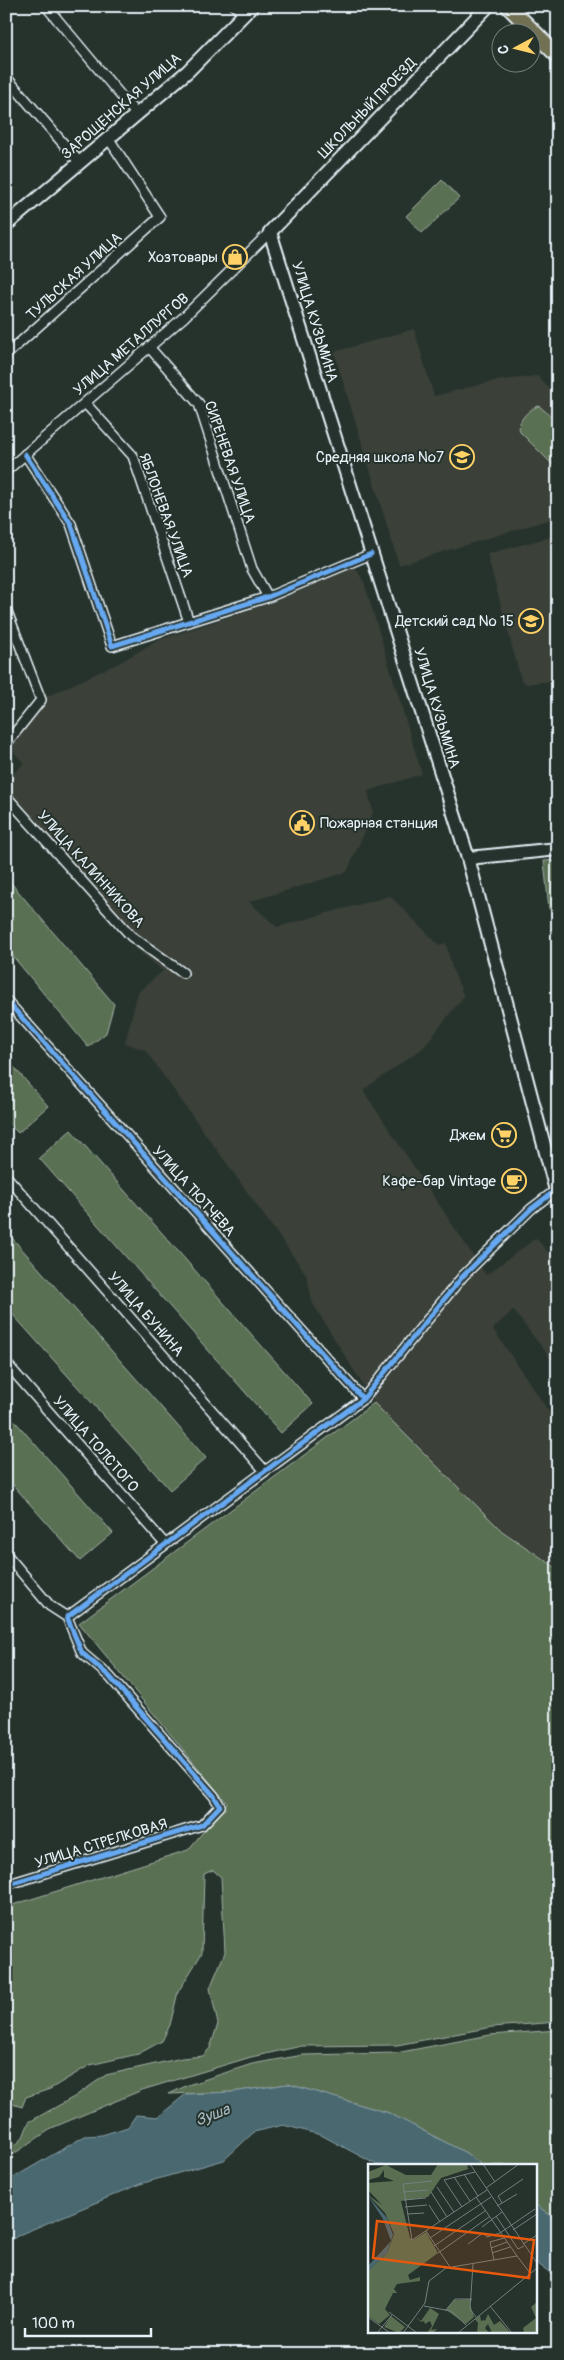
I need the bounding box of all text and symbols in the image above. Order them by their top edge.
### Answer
north arrow [492,22,542,72]
text: С [495,44,513,55]
street label: ЗАРОЩЕНСКАЯ УЛИЦА [57,49,186,164]
street label: ШКОЛЬНЫЙ ПРОЕЗД [314,53,421,163]
street label: ТУЛЬСКАЯ УЛИЦА [23,228,126,324]
shop icon: Хозтовары [222,244,248,270]
place label: Хозтовары [148,248,218,267]
street label: УЛИЦА КУЗЬМИНА [287,259,342,385]
street label: УЛИЦА МЕТАЛЛУРГОВ [70,289,193,400]
street label: СИРЕНЕВАЯ УЛИЦА [200,398,259,526]
school or university icon: Средняя школа №7 [449,444,475,470]
place label: Средняя школа №7 [316,448,444,467]
street label: ЯБЛОНЕВАЯ УЛИЦА [134,450,197,580]
school or university icon: Детский сад № 15 [518,608,544,634]
place label: Детский сад № 15 [394,612,514,631]
street label: УЛИЦА КУЗЬМИНА [409,645,464,771]
street label: УЛИЦА КАЛИННИКОВА [33,807,149,932]
public building icon: Пожарная станция [289,810,315,836]
place label: Пожарная станция [320,814,438,833]
supermarket icon: Джем [491,1122,517,1148]
place label: Джем [449,1126,486,1145]
street label: УЛИЦА ТЮТЧЕВА [148,1142,239,1241]
cafe icon: Кафе-бар Vintage [501,1168,527,1194]
place label: Кафе-бар Vintage [382,1172,497,1191]
street label: УЛИЦА БУНИНА [104,1268,188,1361]
street label: УЛИЦА ТОЛСТОГО [49,1392,143,1496]
street label: УЛИЦА СТРЕЛКОВАЯ [33,1814,170,1873]
water label: Зуша [192,2099,234,2131]
inset map [368,2164,536,2332]
scale bar [25,2305,151,2337]
text: 100 m [32,2314,75,2333]

